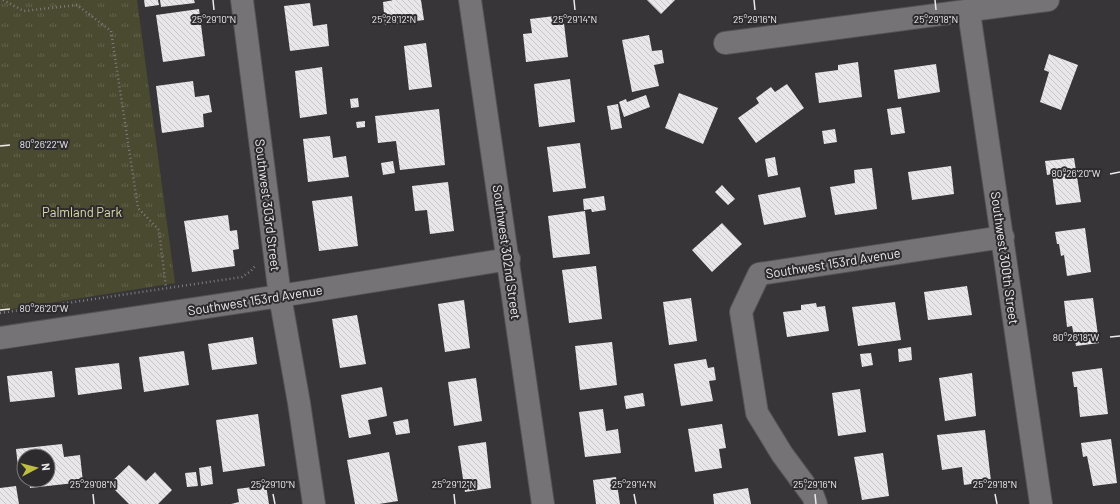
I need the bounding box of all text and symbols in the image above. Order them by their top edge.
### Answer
text: 25°29'10"N [192,13,236,25]
text: 25°29'12"N [372,13,416,25]
text: 25°29'14"N [553,13,597,25]
text: 25°29'16"N [733,13,777,25]
text: 25°29'18"N [914,13,958,25]
text: 80°26'22"W [20,138,69,150]
street label: Southwest 303rd Street [252,138,284,272]
text: 80°26'20"W [1052,167,1101,179]
street label: Southwest 302nd Street [490,184,524,320]
street label: Southwest 300th Street [988,191,1022,325]
park label: Palmland Park [42,204,122,220]
street label: Southwest 153rd Avenue [764,244,902,282]
street label: Southwest 153rd Avenue [186,281,324,319]
text: 80°26'20"W [20,302,69,314]
text: 80°26'18"W [1053,331,1100,343]
north arrow [16,448,56,488]
text: N [40,462,53,471]
text: 25°29'08"N [70,478,116,490]
text: 25°29'10"N [251,478,295,490]
text: 25°29'12"N [432,478,476,490]
text: 25°29'14"N [612,478,656,490]
text: 25°29'16"N [793,478,837,490]
text: 25°29'18"N [973,478,1017,490]

